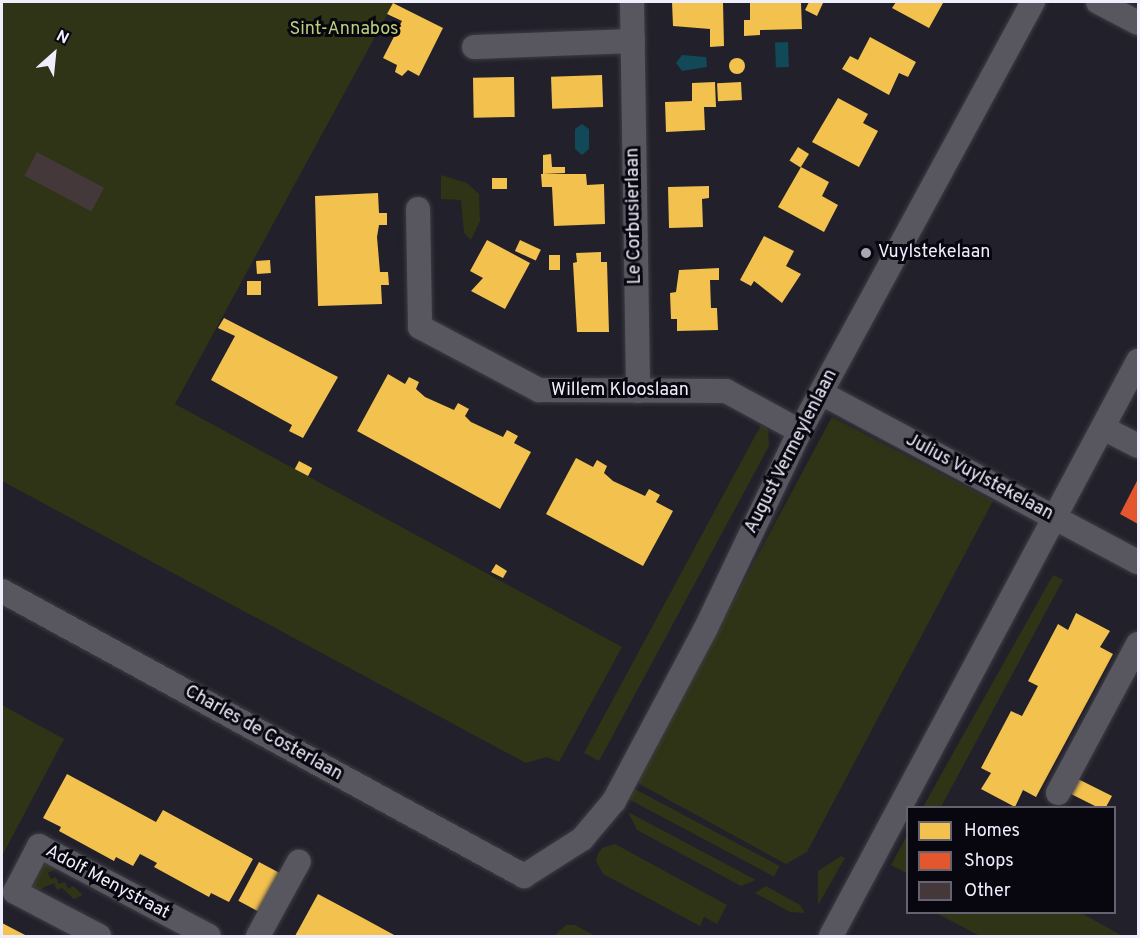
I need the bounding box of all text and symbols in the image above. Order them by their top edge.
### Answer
park label: Sint-Annabos [289,19,399,41]
north arrow [24,24,84,84]
text: N [53,26,72,49]
street label: Le Corbusierlaan [623,147,647,285]
place label: Vuylstekelaan [878,242,990,264]
marker: Vuylstekelaan [859,246,873,260]
street label: August Vermeylenlaan [741,366,843,538]
street label: Willem Klooslaan [551,380,689,402]
street label: Julius Vuylstekelaan [901,430,1057,526]
street label: Charles de Costerlaan [180,682,346,786]
legend [906,806,1116,914]
text: Homes [964,820,1020,843]
street label: Adolf Menystraat [41,841,173,925]
text: Shops [964,850,1014,873]
text: Other [964,880,1011,903]

